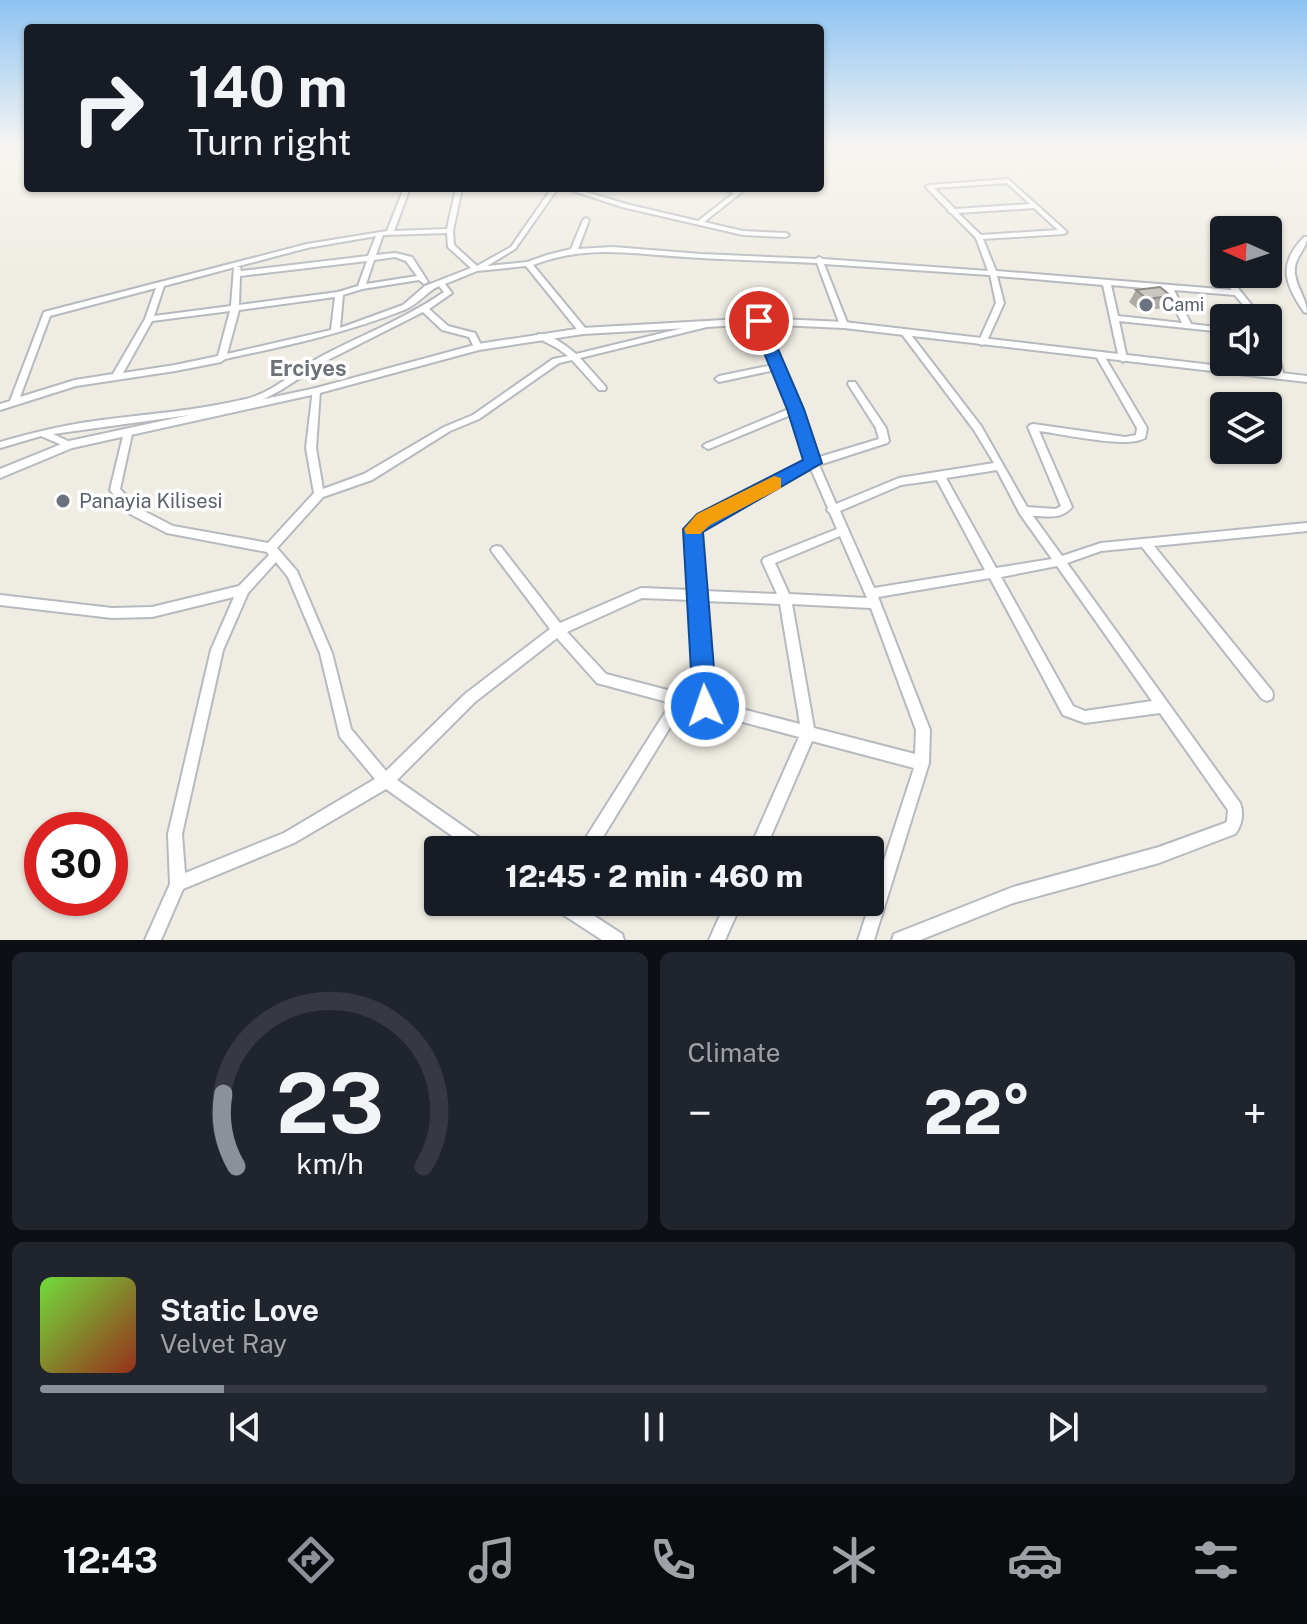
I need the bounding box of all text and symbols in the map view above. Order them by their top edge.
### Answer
text: 140 m [188,54,348,120]
icon: right [56,56,160,160]
text: Turn right [188,121,351,163]
north arrow [1210,216,1282,288]
map controls [1210,216,1282,464]
pin [725,287,793,355]
place label: Cami [1162,294,1204,315]
marker: Cami [1137,296,1155,314]
icon: arrive [737,299,781,343]
button: sound [1210,304,1282,376]
district label: Erciyes [270,355,347,381]
button: layers [1210,392,1282,464]
place label: Panayia Kilisesi [79,489,223,513]
marker: Panayia Kilisesi [54,492,72,510]
position arrow [663,664,747,748]
speed limit sign: 30 [24,812,128,916]
text: 12:45 · 2 min · 460 m [505,858,803,894]
text: Climate [688,1037,781,1068]
text: 23 [276,1054,384,1152]
text: 22° [924,1077,1031,1148]
text: − [688,1087,712,1139]
text: + [1243,1087,1267,1139]
text: km/h [296,1147,363,1180]
text: Static Love [160,1292,319,1328]
text: Velvet Ray [160,1328,287,1359]
icon: previous [223,1405,267,1449]
icon: pause [632,1405,676,1449]
icon: next [1041,1405,1085,1449]
icon: directions [283,1532,339,1588]
icon: music [464,1532,520,1588]
icon: phone [645,1532,701,1588]
icon: climate [826,1532,882,1588]
icon: car [1007,1532,1063,1588]
icon: filters [1188,1532,1244,1588]
text: 12:43 [63,1539,158,1581]

